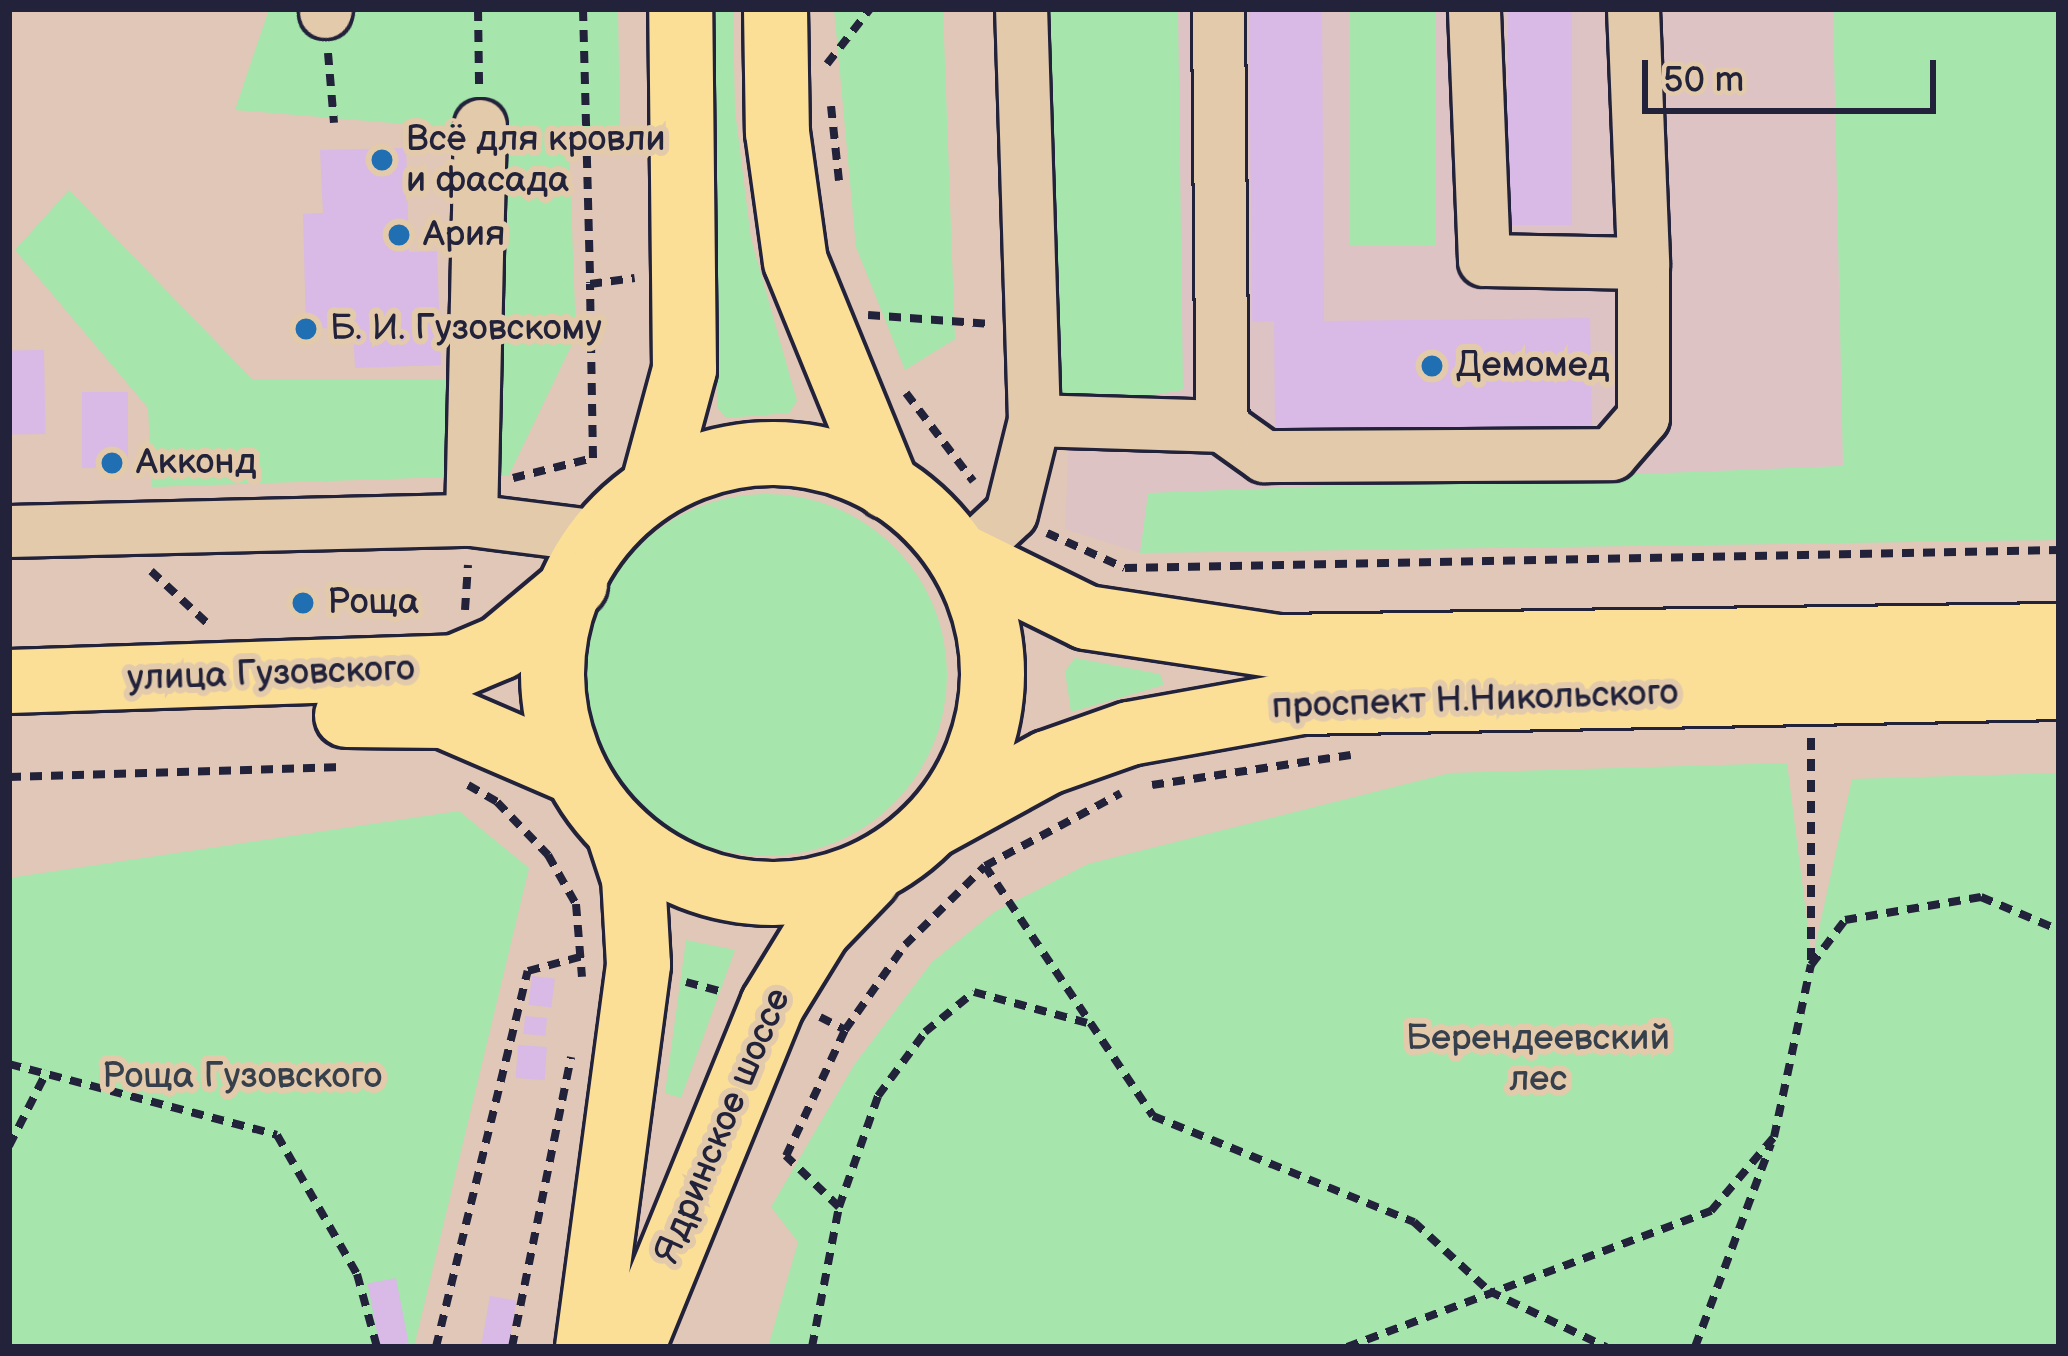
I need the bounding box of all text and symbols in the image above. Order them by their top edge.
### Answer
scale bar [1648,36,1942,110]
text: 50 m [1663,59,1744,102]
place label: Всё для кровли и фасада [406,117,666,202]
marker: Всё для кровли и фасада [369,147,395,173]
place label: Ария [423,213,505,257]
marker: Ария [386,222,412,248]
place label: Б. И. Гузовскому [330,307,602,351]
marker: Б. И. Гузовскому [293,316,319,342]
place label: Демомед [1456,344,1610,388]
marker: Демомед [1419,353,1445,379]
place label: Акконд [136,441,257,485]
marker: Акконд [99,450,125,476]
place label: Роща [327,581,419,625]
marker: Роща [290,590,316,616]
street label: улица Гузовского [126,647,416,701]
street label: проспект Н.Никольского [1271,671,1679,729]
street label: Ядринское шоссе [646,982,800,1270]
park label: Берендеевский лес [1406,1016,1670,1101]
park label: Роща Гузовского [102,1055,382,1099]

